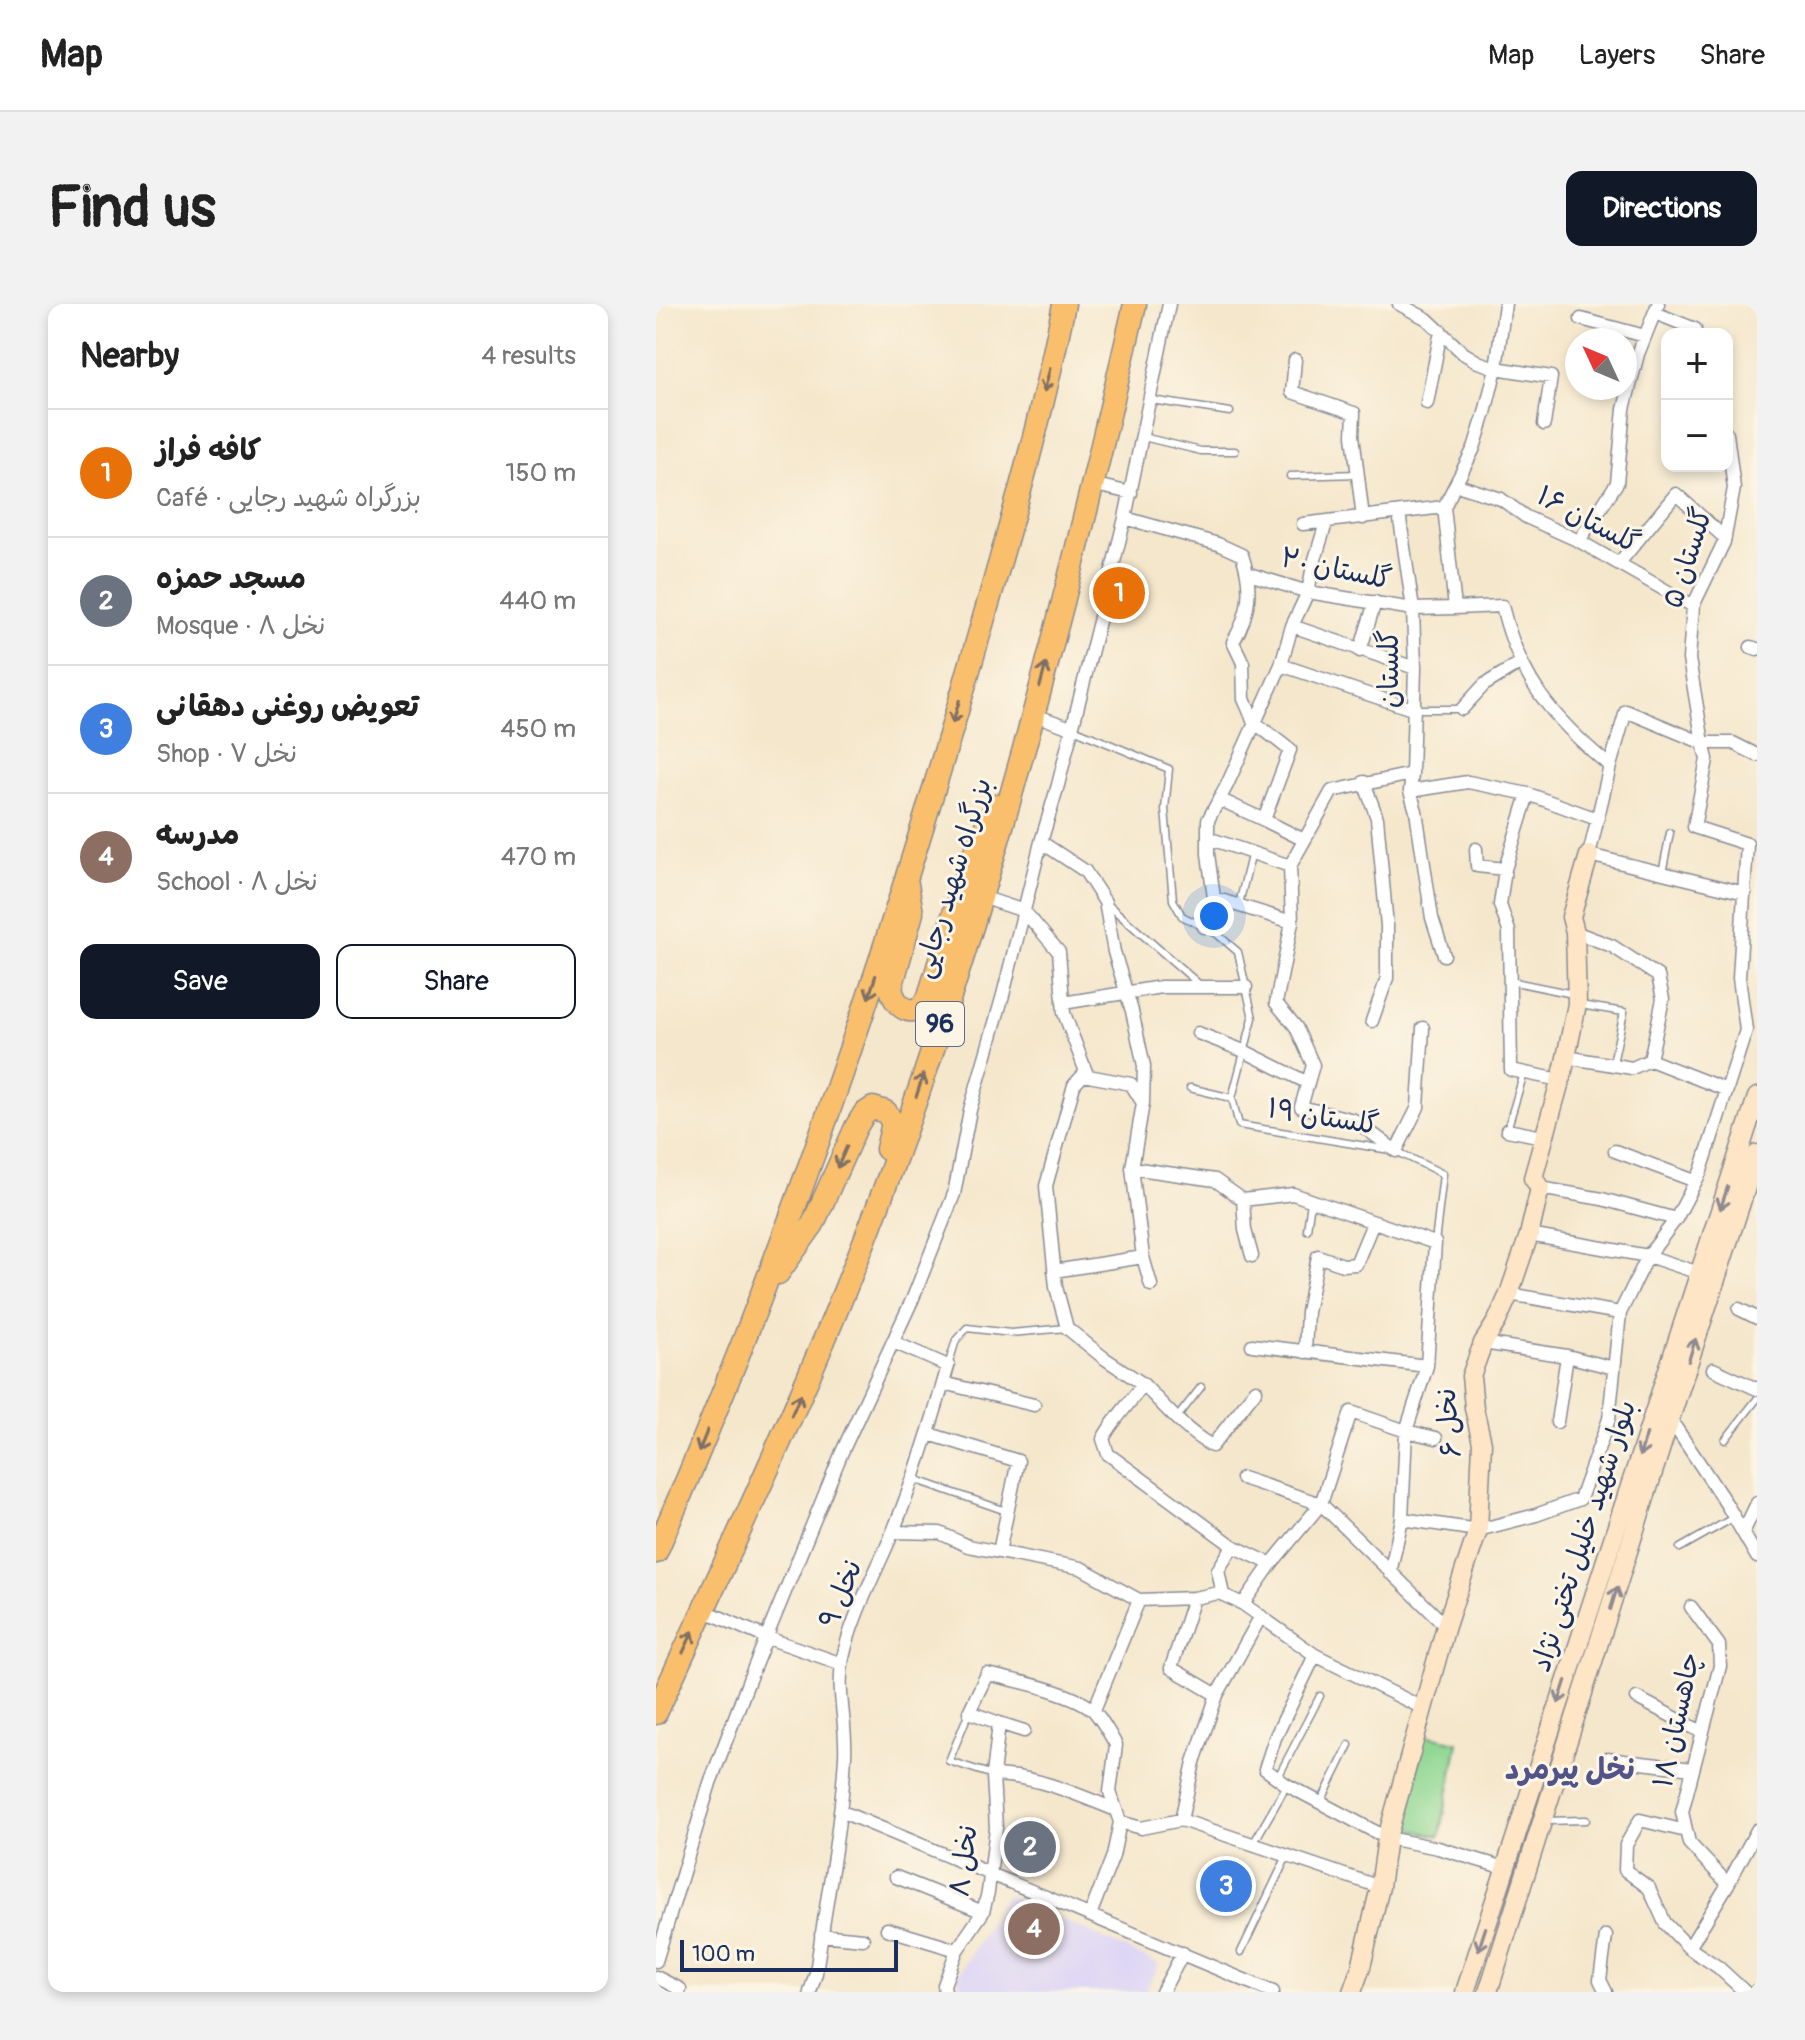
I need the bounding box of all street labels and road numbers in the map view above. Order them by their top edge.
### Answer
street label: گلستان ۱۶ [1531,478,1645,562]
street label: گلستان ۵ [1655,503,1721,613]
street label: گلستان ۲۰ [1277,540,1395,598]
street label: گلستان [1372,630,1407,708]
street label: بزرگراه شهید رجایی [906,774,1000,982]
road number: 96 [916,1002,964,1046]
street label: گلستان ۱۹ [1265,1091,1381,1143]
street label: نخل ۶ [1429,1387,1469,1459]
street label: بلوار شهید خلیل تختی نژاد [1524,1396,1644,1676]
street label: نخل ۹ [812,1555,870,1633]
street label: چاهستان ۱۸ [1646,1649,1708,1791]
street label: نخل ۸ [942,1823,986,1899]

